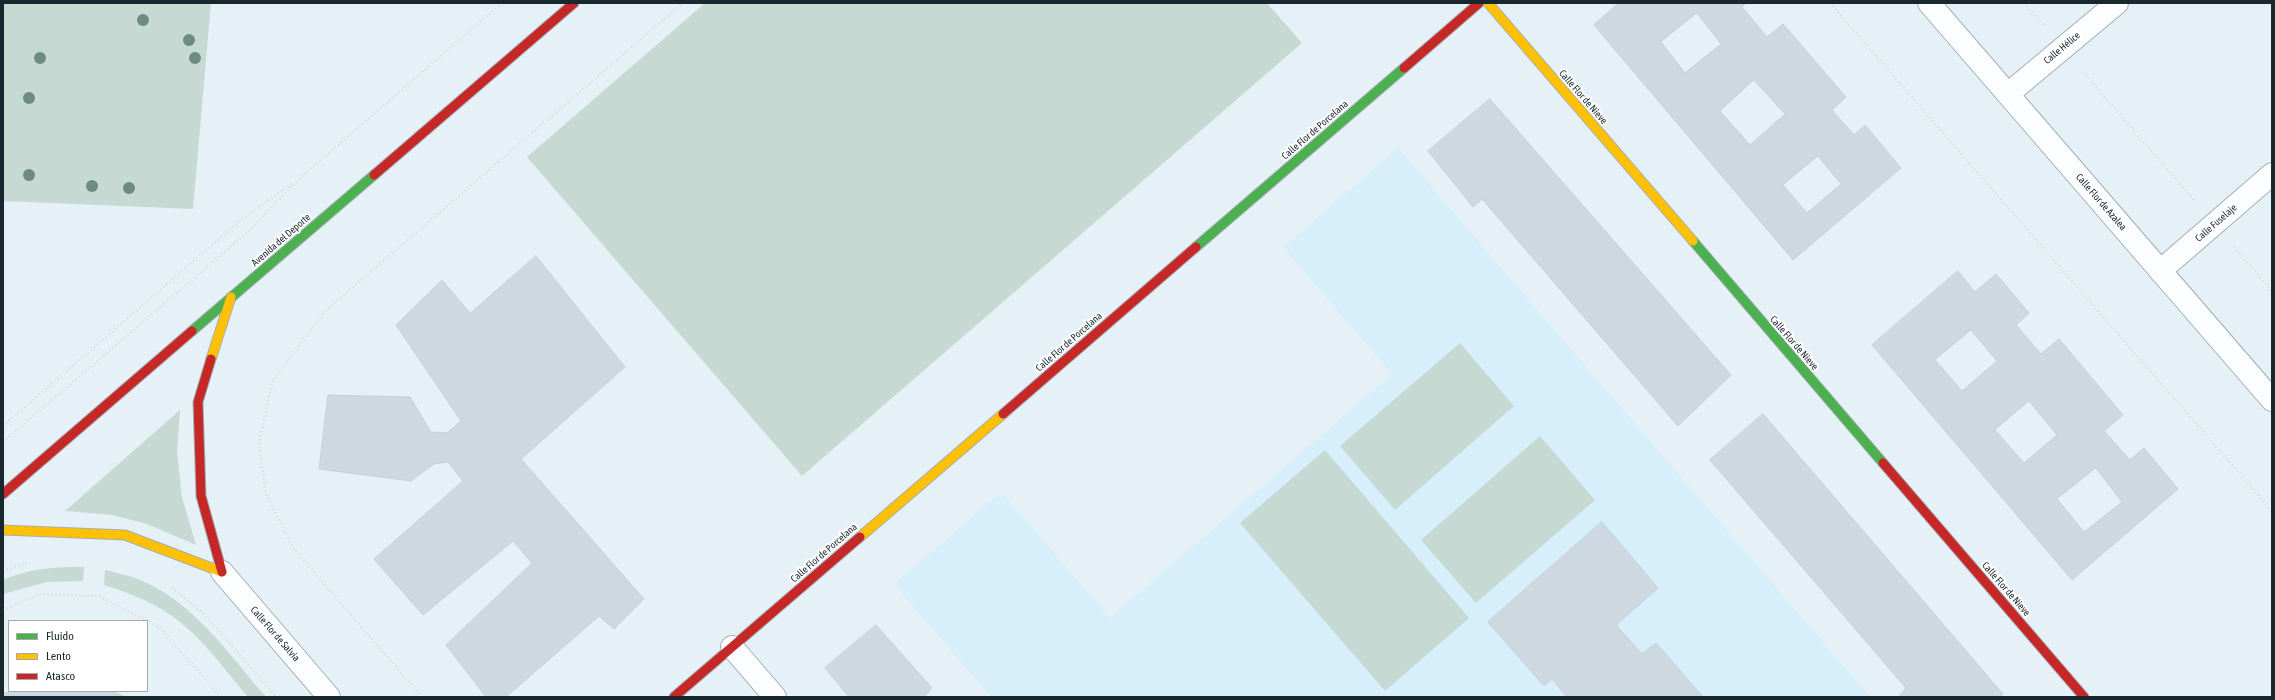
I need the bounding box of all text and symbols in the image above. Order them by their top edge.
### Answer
street label: Calle Hélice [2041,29,2083,67]
street label: Calle Flor de Nieve [1556,68,1610,126]
street label: Calle Flor de Porcelana [1279,98,1351,162]
street label: Calle Flor de Azalea [2073,171,2129,233]
street label: Calle Fuselaje [2193,202,2239,244]
street label: Avenida del Deporte [249,211,313,269]
street label: Calle Flor de Porcelana [1033,310,1105,374]
street label: Calle Flor de Nieve [1767,314,1821,372]
street label: Calle Flor de Porcelana [788,521,860,585]
street label: Calle Flor de Nieve [1979,560,2033,618]
street label: Calle Flor de Salvia [248,604,302,664]
legend [8,620,148,692]
text: Fluido [46,629,74,643]
text: Lento [46,649,71,663]
text: Atasco [46,669,75,683]

